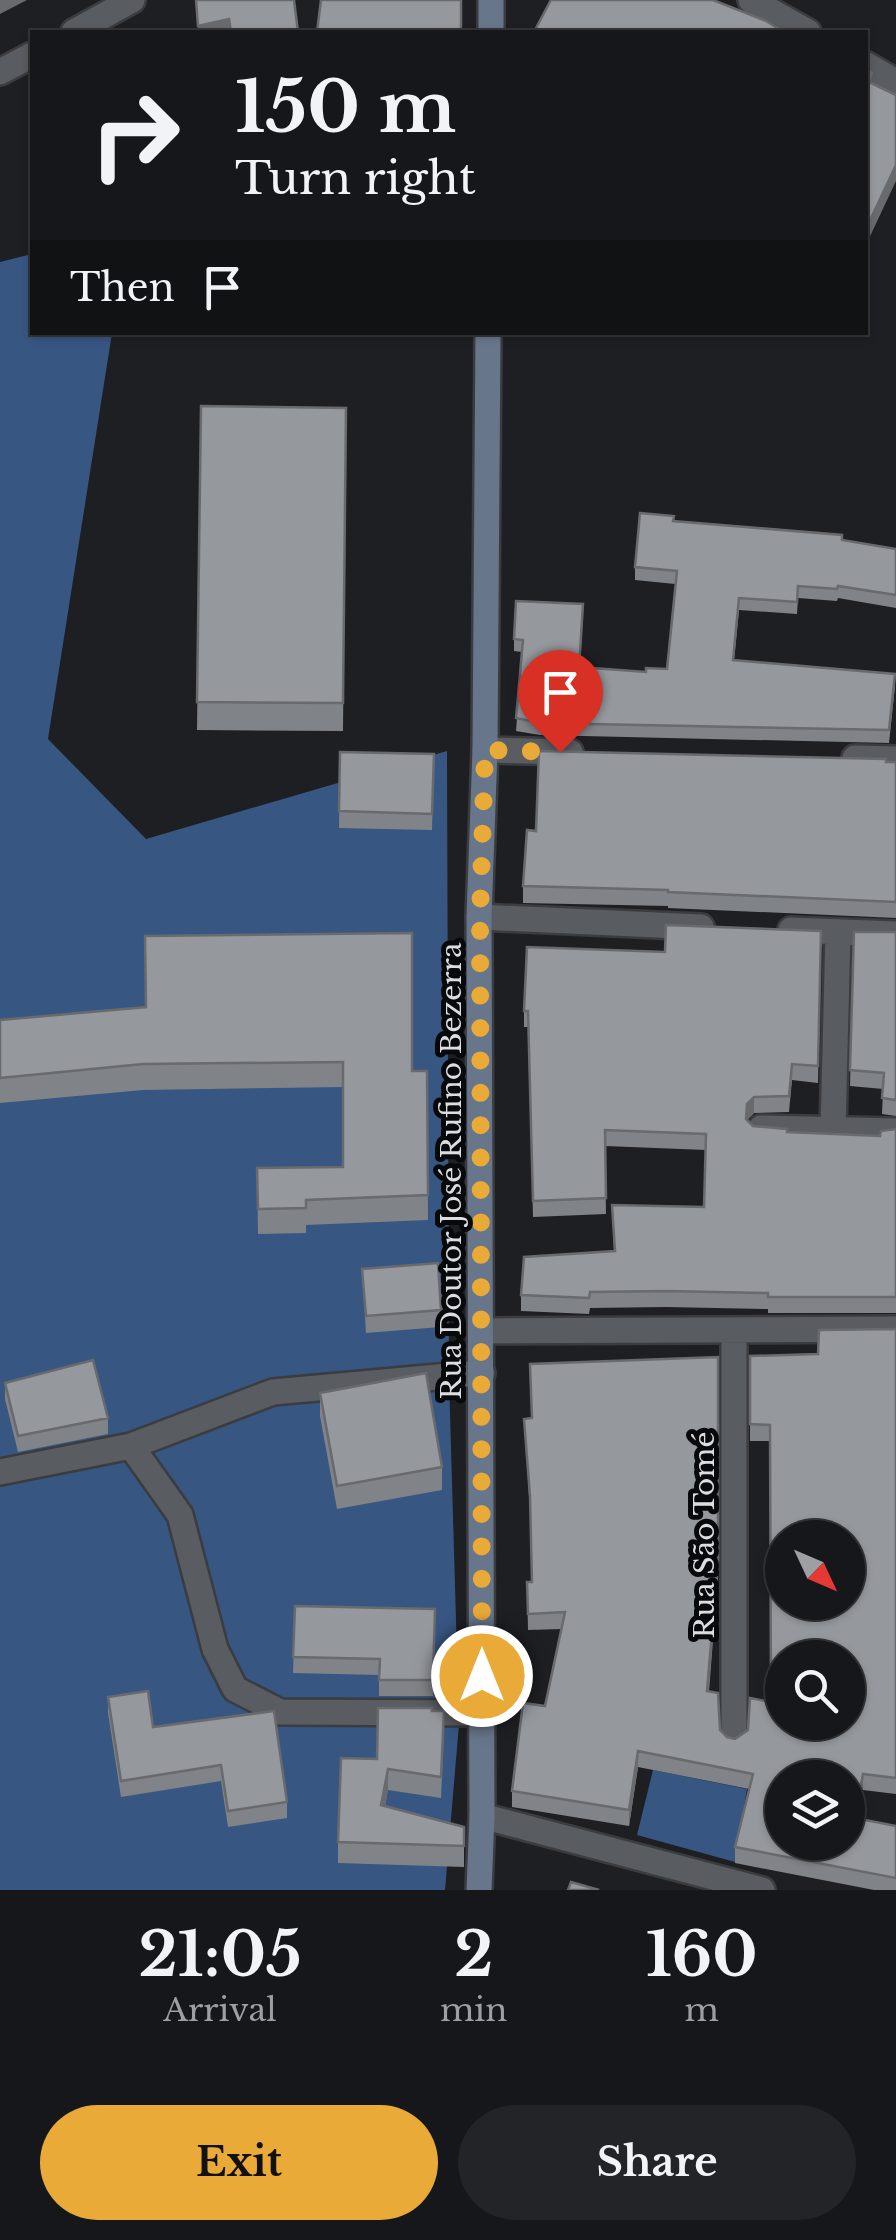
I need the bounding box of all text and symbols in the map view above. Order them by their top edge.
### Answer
text: 150 m [235,64,456,151]
icon: right [70,70,200,200]
text: Turn right [235,150,476,206]
icon: arrive [195,260,250,315]
text: Then [70,264,175,311]
pin [518,650,603,753]
icon: arrive [533,665,588,720]
street label: Rua Doutor José Rufino Bezerra [434,942,469,1399]
street label: Rua São Tomé [687,1432,722,1638]
north arrow [765,1520,865,1620]
map controls [765,1520,865,1860]
position arrow [430,1624,534,1728]
button: search [765,1640,865,1740]
button: layers [765,1760,865,1860]
text: 21:05 [138,1918,302,1992]
text: 2 [454,1918,493,1992]
text: 160 [646,1918,758,1992]
text: Arrival [163,1990,277,2030]
text: min [440,1990,507,2030]
text: m [684,1990,719,2030]
button: Exit [40,2105,438,2220]
button: Share [458,2105,856,2220]

